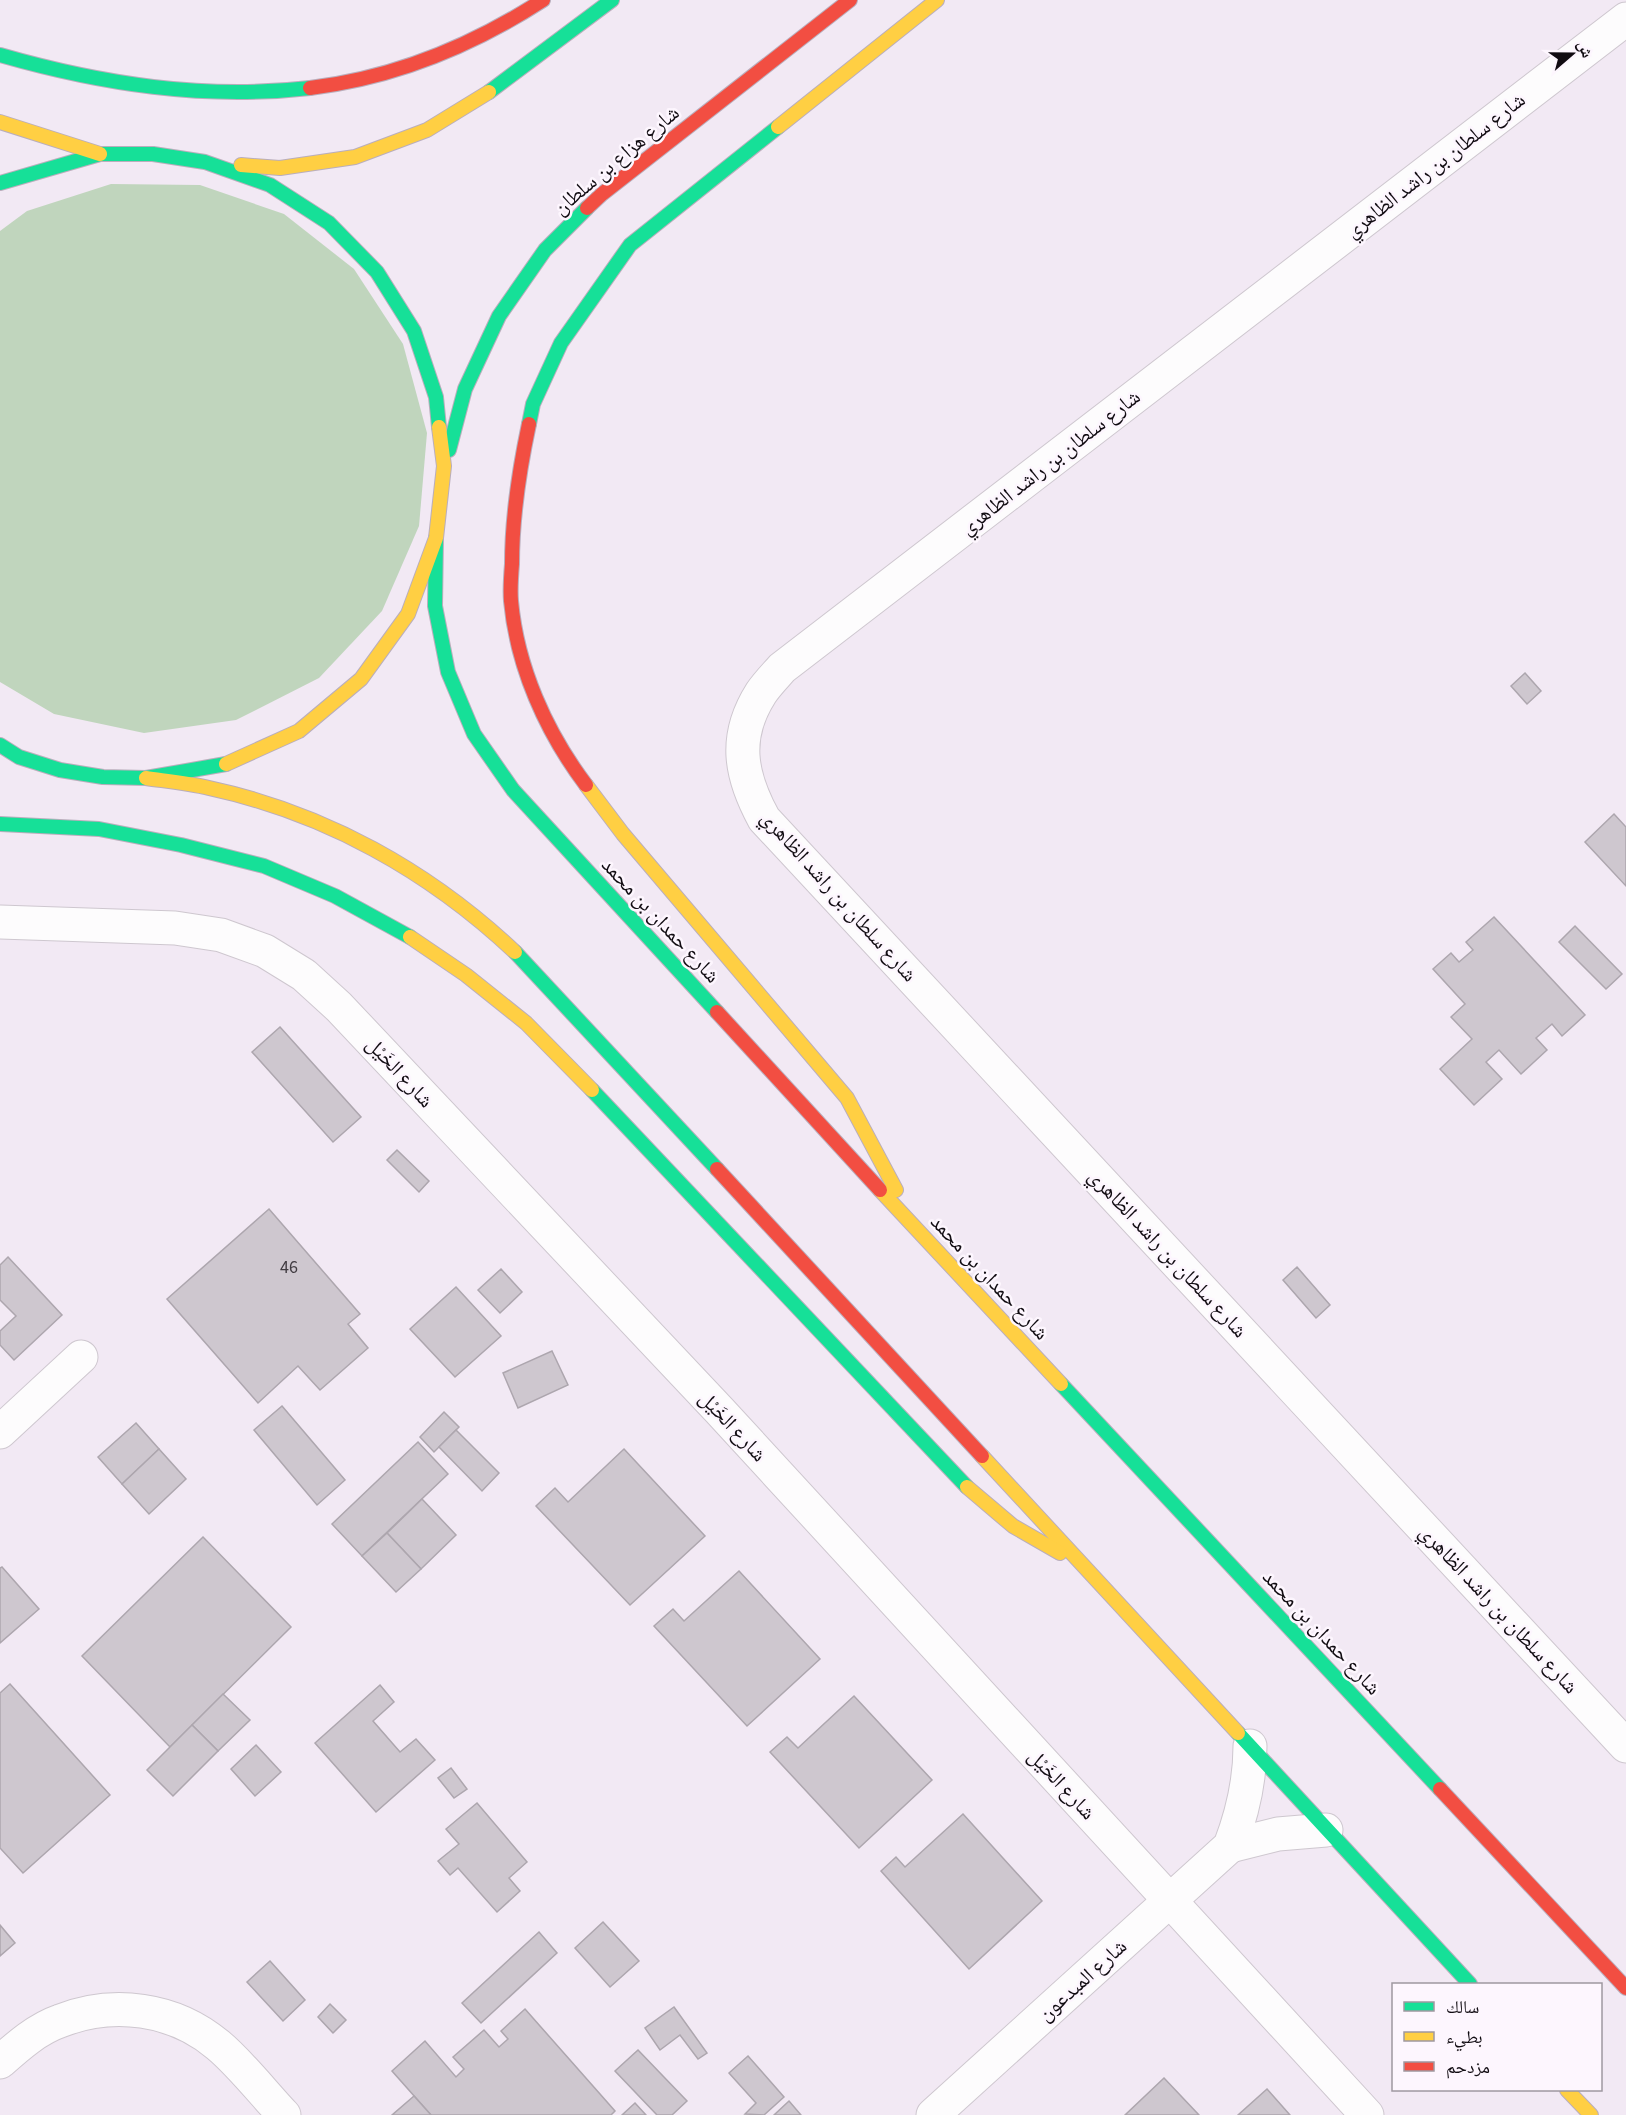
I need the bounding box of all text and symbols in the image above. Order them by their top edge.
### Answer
north arrow [1542,24,1602,84]
text: ش [1572,37,1598,61]
street label: شارع سلطان بن راشد الظاهري [1338,85,1532,246]
street label: شارع هزاع بن سلطان [546,98,686,222]
street label: شارع سلطان بن راشد الظاهري [953,382,1147,543]
street label: شارع سلطان بن راشد الظاهري [753,804,924,989]
street label: شارع حمدان بن محمد [595,851,727,989]
street label: شارع الخَيْل [359,1030,441,1114]
street label: شارع سلطان بن راشد الظاهري [1081,1162,1255,1345]
street label: شارع حمدان بن محمد [924,1208,1056,1346]
house number: 46 [280,1255,298,1280]
street label: شارع الخَيْل [692,1384,774,1468]
street label: شارع سلطان بن راشد الظاهري [1412,1518,1586,1701]
street label: شارع حمدان بن محمد [1256,1563,1388,1701]
street label: شارع الخَيْل [1021,1742,1103,1826]
street label: شارع المبدعون [1031,1932,1133,2028]
legend [1392,1983,1602,2091]
text: سالك [1446,1995,1479,2020]
text: بطيء [1446,2025,1483,2052]
text: مزدحم [1446,2055,1490,2080]

